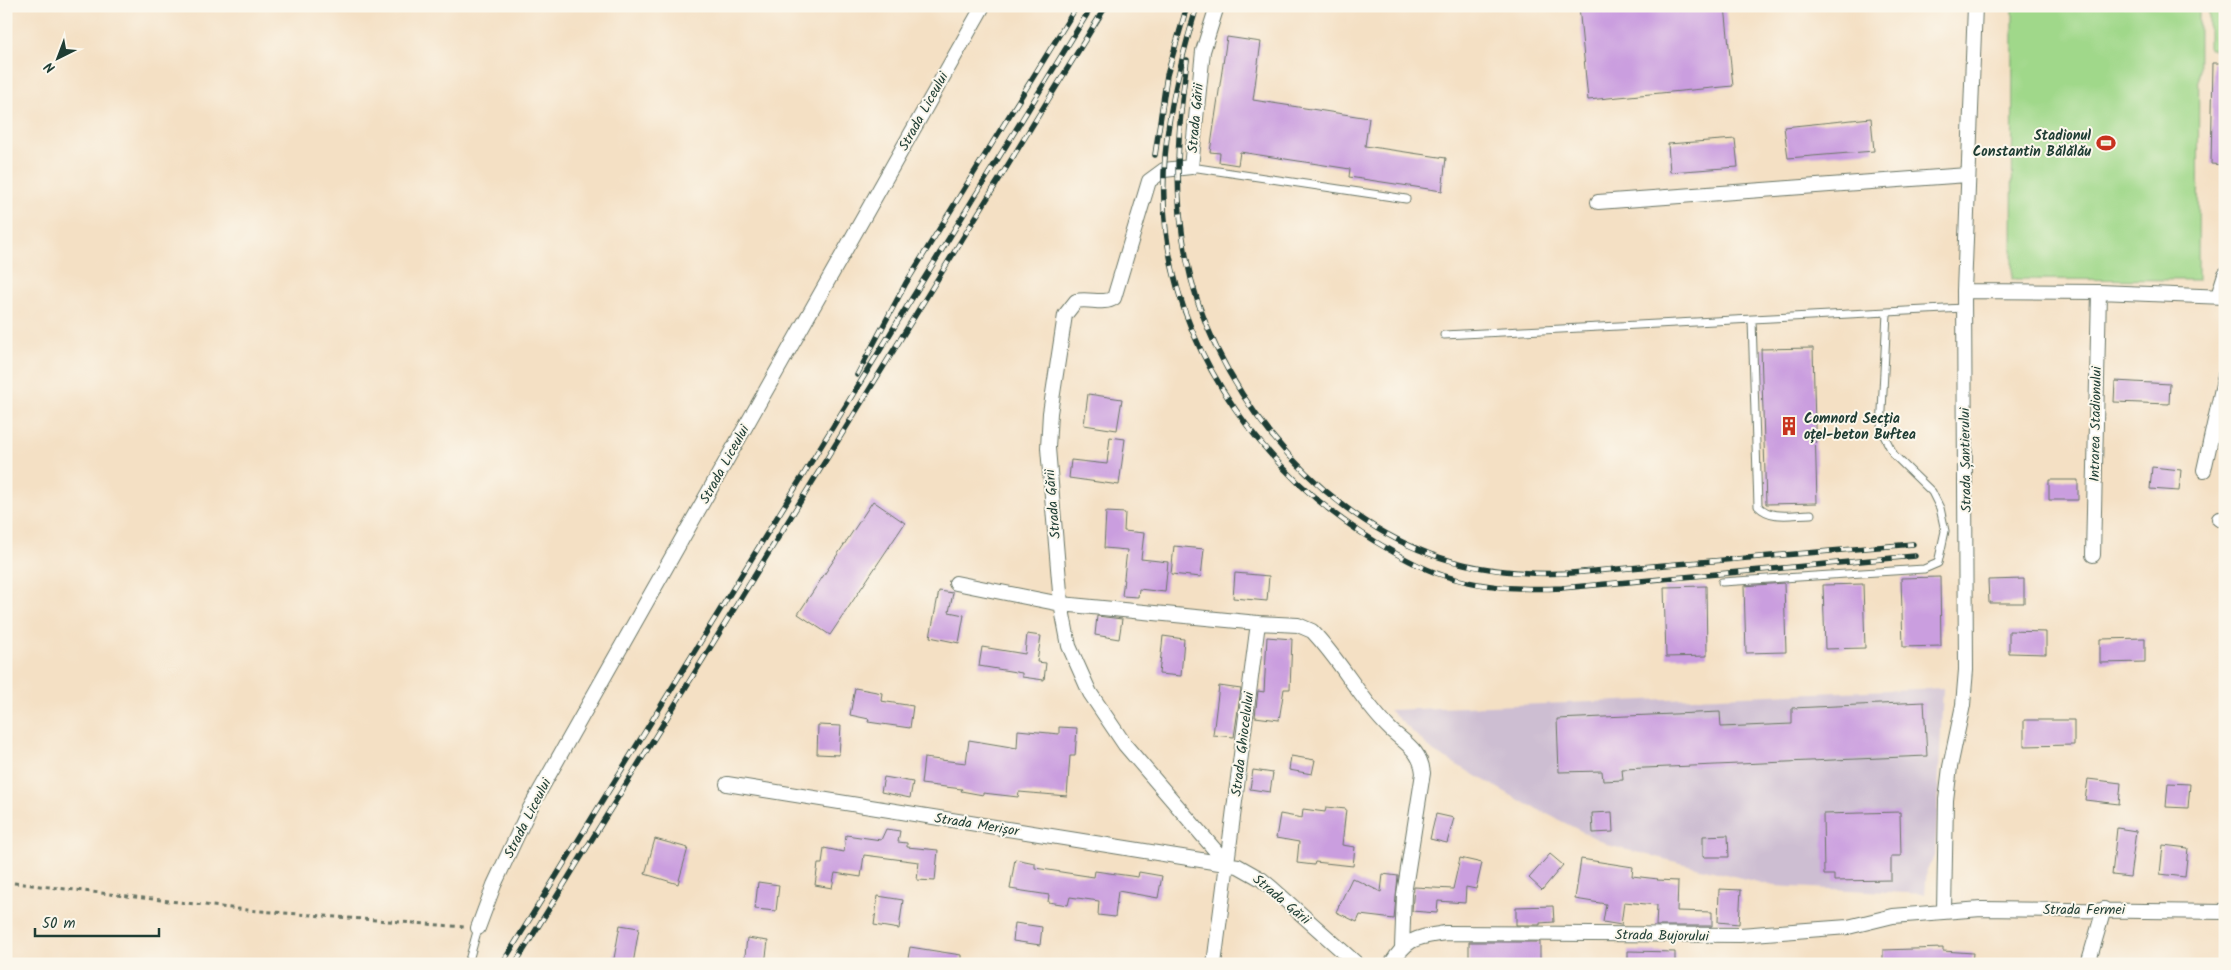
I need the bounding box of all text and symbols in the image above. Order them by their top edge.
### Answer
north arrow [32,32,82,82]
text: N [39,56,61,78]
street label: Strada Liceului [893,68,955,155]
street label: Strada Gării [1182,82,1210,154]
place label: Stadionul Constantin Bălălău [1973,125,2091,163]
sports icon: Stadionul Constantin Bălălău [2095,132,2117,154]
street label: Intrarea Stadionului [2084,366,2108,482]
street label: Strada Șantierului [1954,407,1978,513]
place label: Comnord Secția oțel-beton Buftea [1804,408,1916,446]
building icon: Comnord Secția oțel-beton Buftea [1778,415,1800,437]
street label: Strada Liceului [694,421,756,508]
street label: Strada Gării [1039,468,1067,540]
street label: Strada Ghiocelului [1226,690,1260,798]
street label: Strada Liceului [498,774,558,862]
street label: Strada Merișor [933,807,1022,843]
street label: Strada Gării [1248,869,1316,931]
street label: Strada Fermei [2043,899,2126,921]
scale bar [35,905,159,937]
text: 50 m [42,912,76,936]
street label: Strada Bujorului [1615,924,1710,948]

